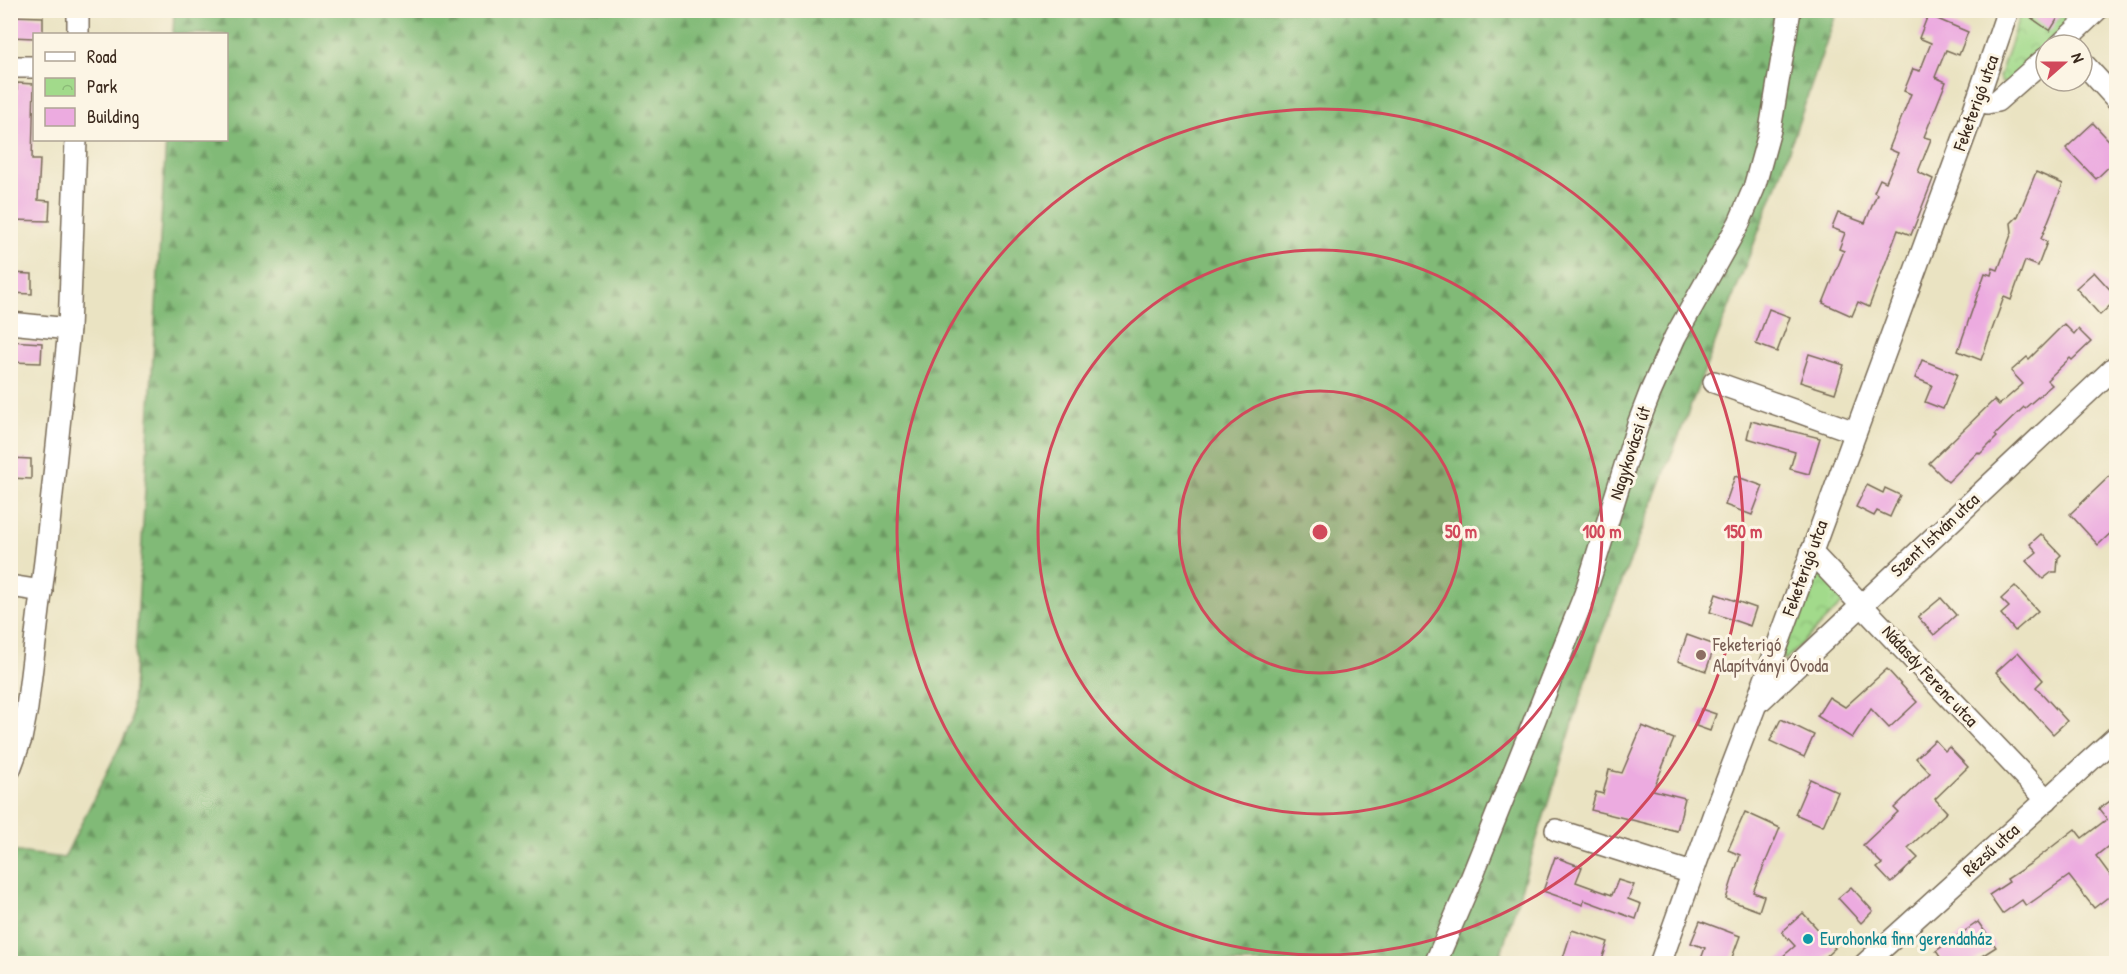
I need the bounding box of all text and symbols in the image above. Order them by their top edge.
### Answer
legend [33,33,228,141]
north arrow [2034,33,2094,93]
text: Road [87,44,117,69]
text: N [2066,50,2090,66]
street label: Feketerigó utca [1946,52,2004,155]
text: Park [87,74,118,99]
text: Building [87,104,139,129]
street label: Nagykovácsi út [1603,402,1657,503]
street label: Szent István utca [1885,487,1984,582]
street label: Feketerigó utca [1775,517,1833,620]
text: 50 m [1445,519,1477,544]
text: 100 m [1582,519,1622,544]
text: 150 m [1724,519,1762,544]
centre of rings [1310,522,1330,542]
street label: Nádasdy Ferenc utca [1877,619,1984,732]
place label: Feketerigó Alapítványi Óvoda [1712,632,1828,678]
marker: Feketerigó Alapítványi Óvoda [1694,648,1708,662]
street label: Rézsű utca [1957,817,2025,882]
place label: Eurohonka finn gerendaház [1820,926,1993,951]
marker: Eurohonka finn gerendaház [1801,932,1815,946]

